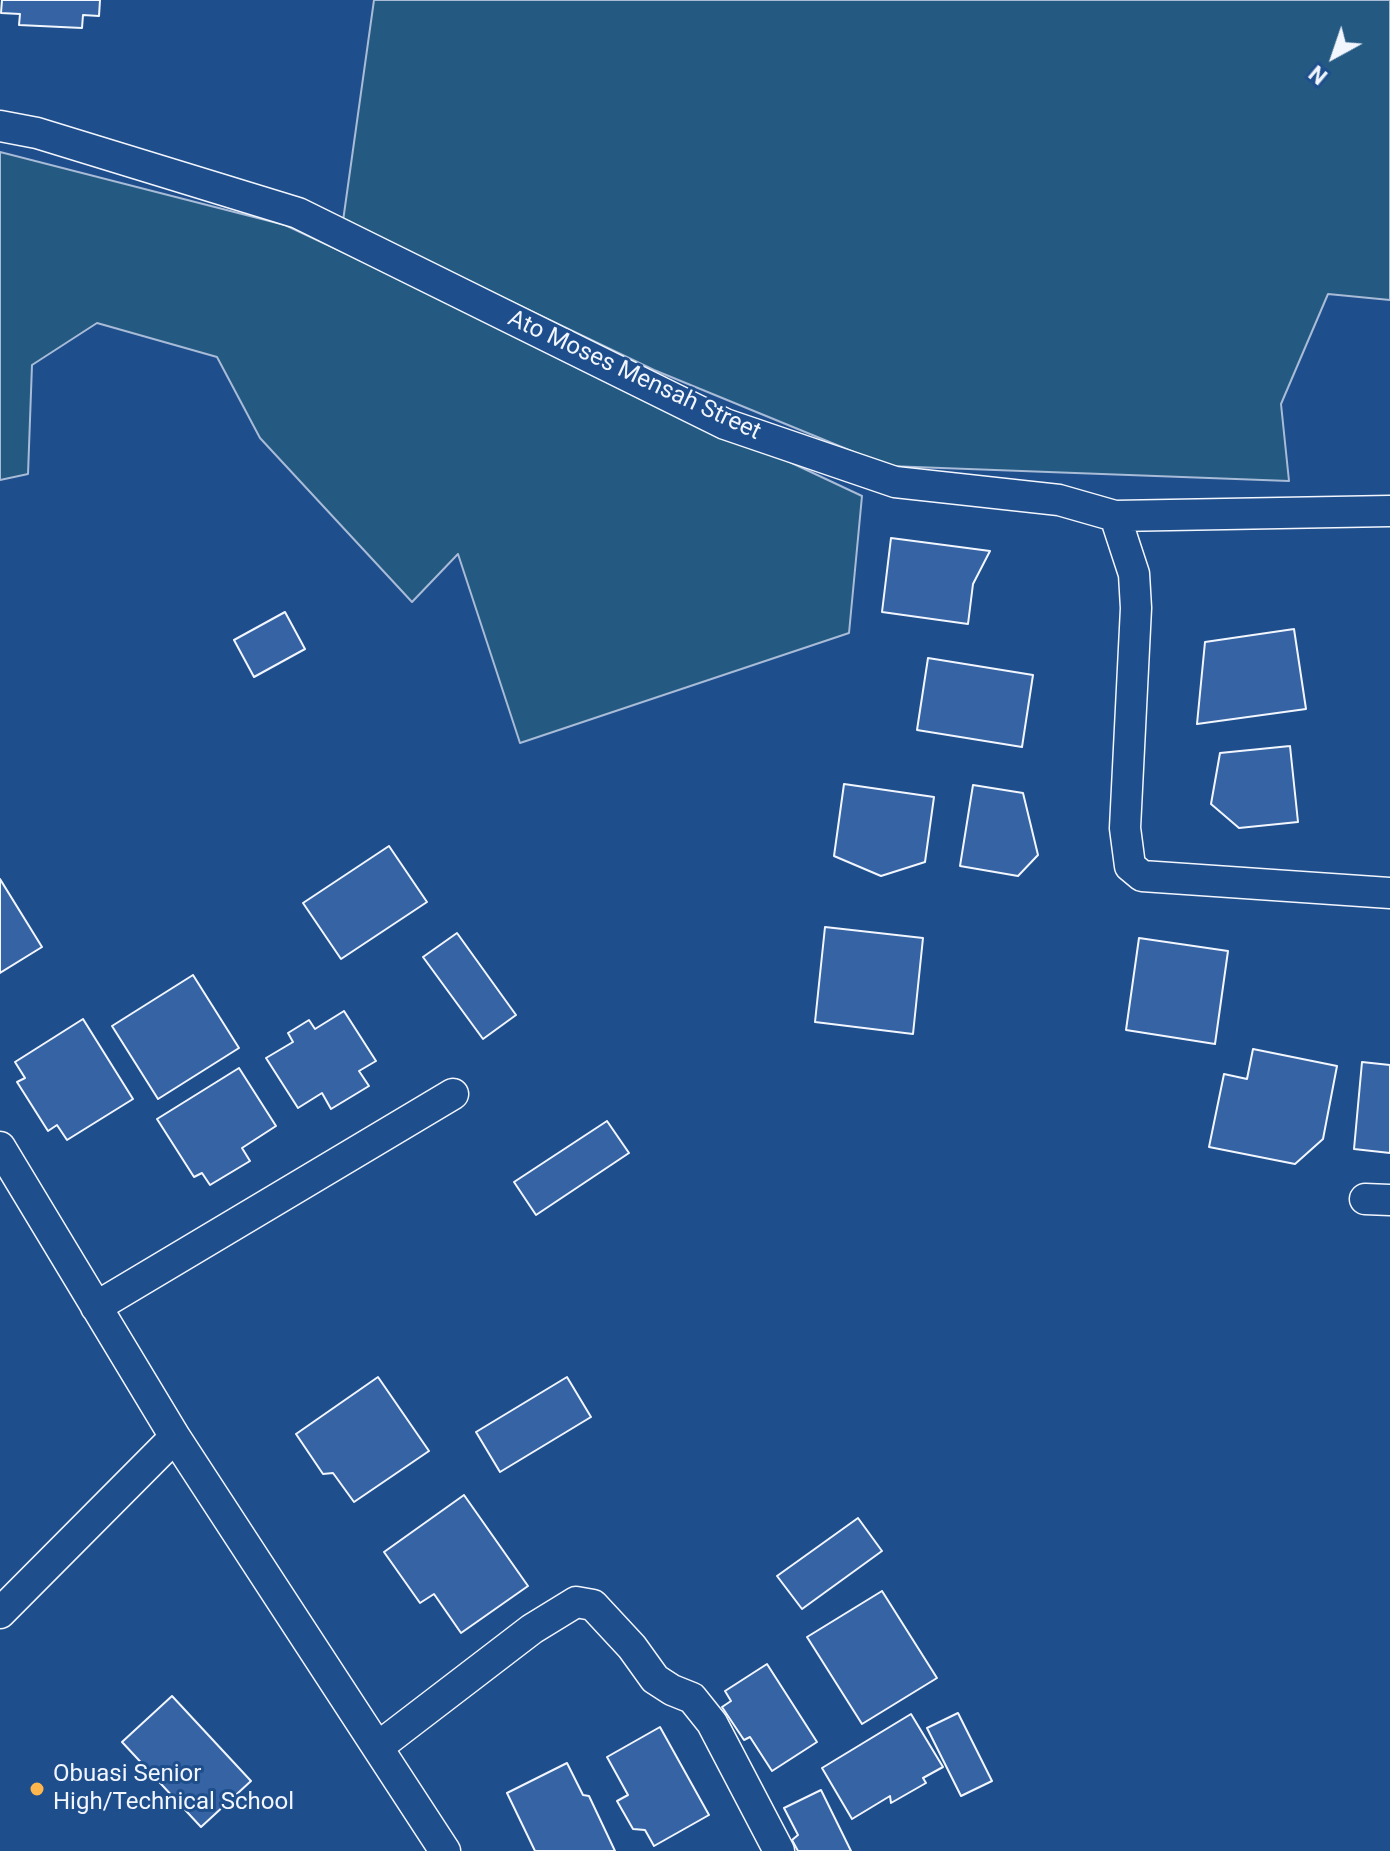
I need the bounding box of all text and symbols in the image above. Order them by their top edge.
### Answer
north arrow [1294,16,1374,96]
text: N [1304,60,1332,89]
street label: Ato Moses Mensah Street [503,305,765,447]
place label: Obuasi Senior High/Technical School [53,1761,294,1817]
marker: Obuasi Senior High/Technical School [28,1780,46,1798]

